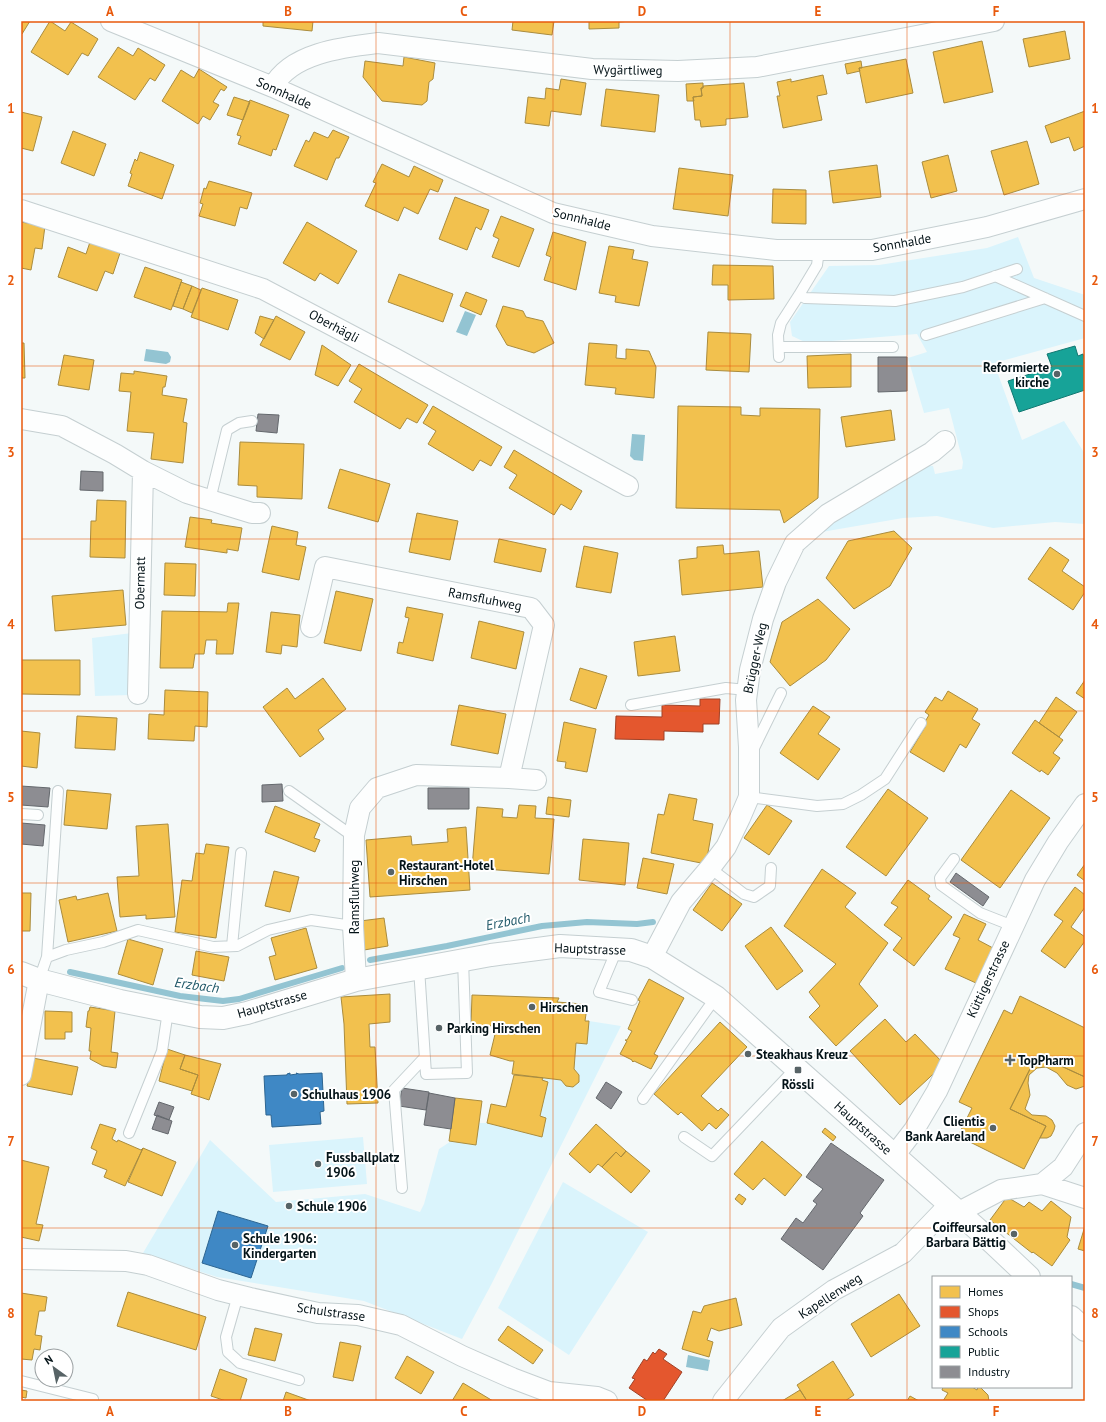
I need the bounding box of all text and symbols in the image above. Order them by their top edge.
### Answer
text: A [106,3,114,20]
text: B [284,3,292,20]
text: C [460,3,468,20]
text: D [638,3,646,20]
text: E [815,3,822,20]
text: F [993,3,1000,20]
street label: Wygärtliweg [593,61,663,79]
street label: Sonnhalde [254,73,314,113]
text: 1 [7,100,15,117]
text: 1 [1091,100,1099,117]
street label: Sonnhalde [551,204,613,234]
street label: Sonnhalde [871,230,933,256]
text: 2 [7,272,15,289]
text: 2 [1091,272,1099,289]
street label: Oberhägli [306,306,362,346]
place label: Reformierte kirche [983,359,1049,391]
marker: Reformierte kirche [1052,369,1062,379]
text: 3 [7,444,15,461]
text: 3 [1091,444,1099,461]
street label: Obermatt [131,556,149,610]
street label: Ramsfluhweg [447,584,523,614]
text: 4 [7,616,15,633]
text: 4 [1091,616,1099,633]
street label: Brügger-Weg [739,621,771,695]
text: 5 [7,789,15,806]
text: 5 [1091,789,1099,806]
place label: Restaurant-Hotel Hirschen [399,857,494,889]
street label: Ramsfluhweg [346,860,363,934]
marker: Restaurant-Hotel Hirschen [386,867,396,877]
water label: Erzbach [484,908,532,934]
street label: Küttigerstrasse [963,938,1013,1020]
street label: Hauptstrasse [554,939,626,959]
text: 6 [7,961,15,978]
text: 6 [1091,961,1099,978]
water label: Erzbach [173,973,221,997]
street label: Hauptstrasse [235,986,309,1022]
place label: Hirschen [540,999,588,1016]
marker: Hirschen [527,1002,537,1012]
place label: Parking Hirschen [447,1020,541,1037]
marker: Parking Hirschen [434,1023,444,1033]
place label: Steakhaus Kreuz [756,1046,848,1063]
marker: Steakhaus Kreuz [743,1049,753,1059]
place label: TopPharm [1018,1052,1074,1069]
marker: TopPharm [1005,1055,1015,1065]
marker: Rössli [793,1065,803,1075]
place label: Rössli [782,1076,814,1093]
place label: Schulhaus 1906 [302,1086,391,1103]
marker: Schulhaus 1906 [289,1089,299,1099]
street label: Hauptstrasse [831,1098,895,1158]
place label: Clientis Bank Aareland [905,1113,986,1145]
marker: Clientis Bank Aareland [988,1123,998,1133]
text: 7 [7,1133,15,1150]
text: 7 [1091,1133,1099,1150]
place label: Fussballplatz 1906 [326,1149,399,1181]
marker: Fussballplatz 1906 [313,1159,323,1169]
place label: Schule 1906 [297,1198,367,1215]
marker: Schule 1906 [284,1201,294,1211]
place label: Coiffeursalon Barbara Bättig [926,1219,1006,1251]
marker: Coiffeursalon Barbara Bättig [1009,1229,1019,1239]
place label: Schule 1906: Kindergarten [243,1230,317,1262]
marker: Schule 1906: Kindergarten [230,1240,240,1250]
street label: Kapellenweg [795,1269,865,1323]
legend [932,1276,1072,1388]
text: Homes [968,1284,1003,1299]
street label: Schulstrasse [296,1299,366,1325]
text: Shops [968,1304,999,1319]
text: 8 [7,1305,15,1322]
text: 8 [1091,1305,1099,1322]
text: Schools [968,1324,1008,1339]
text: Public [968,1344,1000,1359]
north arrow [34,1348,74,1388]
text: N [42,1352,55,1367]
text: Industry [968,1364,1010,1379]
text: A [106,1403,114,1420]
text: B [284,1403,292,1420]
text: C [460,1403,468,1420]
text: D [638,1403,646,1420]
text: E [815,1403,822,1420]
text: F [993,1403,1000,1420]

